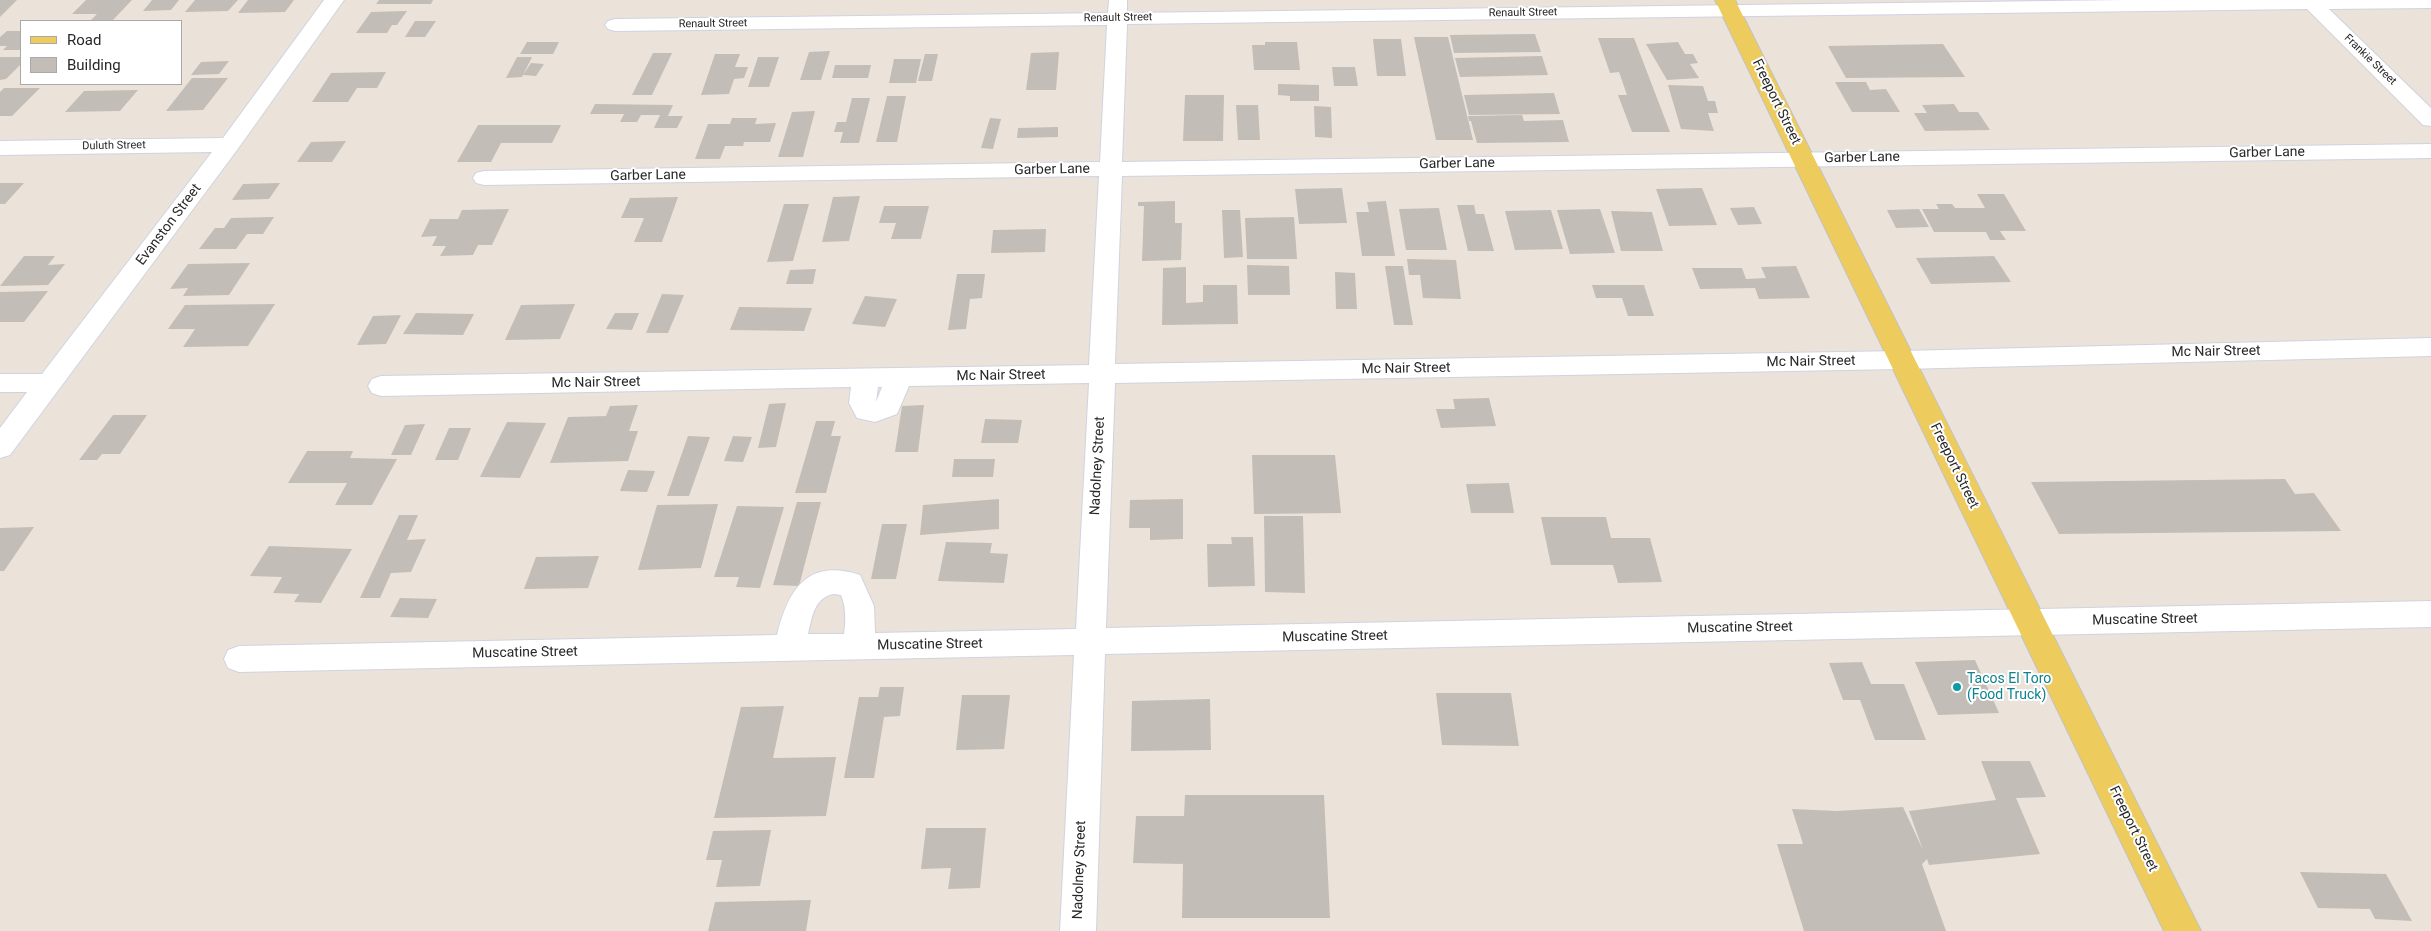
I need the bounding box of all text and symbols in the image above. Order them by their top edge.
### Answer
street label: Renault Street [1489,6,1557,20]
street label: Renault Street [1084,11,1152,25]
street label: Renault Street [679,17,747,31]
legend [20,20,182,85]
text: Road [67,31,101,49]
street label: Frankie Street [2341,32,2399,88]
text: Building [67,56,121,74]
street label: Freeport Street [1748,57,1804,147]
street label: Duluth Street [82,139,146,153]
street label: Garber Lane [2229,144,2305,162]
street label: Garber Lane [1824,149,1900,167]
street label: Garber Lane [1419,155,1495,173]
street label: Garber Lane [1014,161,1090,179]
street label: Garber Lane [610,167,686,185]
street label: Evanston Street [133,181,205,269]
street label: Mc Nair Street [2171,343,2261,361]
street label: Mc Nair Street [1766,353,1856,371]
street label: Mc Nair Street [1361,360,1451,378]
street label: Mc Nair Street [956,367,1046,385]
street label: Mc Nair Street [551,374,641,392]
street label: Nadolney Street [1087,416,1109,516]
street label: Freeport Street [1926,421,1982,511]
street label: Muscatine Street [2092,611,2198,629]
street label: Muscatine Street [1687,619,1793,637]
street label: Muscatine Street [1282,628,1388,646]
street label: Muscatine Street [877,636,983,654]
street label: Muscatine Street [472,644,578,662]
place label: Tacos El Toro (Food Truck) [1967,671,2051,704]
marker: Tacos El Toro (Food Truck) [1951,681,1963,693]
street label: Freeport Street [2105,784,2161,874]
street label: Nadolney Street [1070,820,1090,920]

